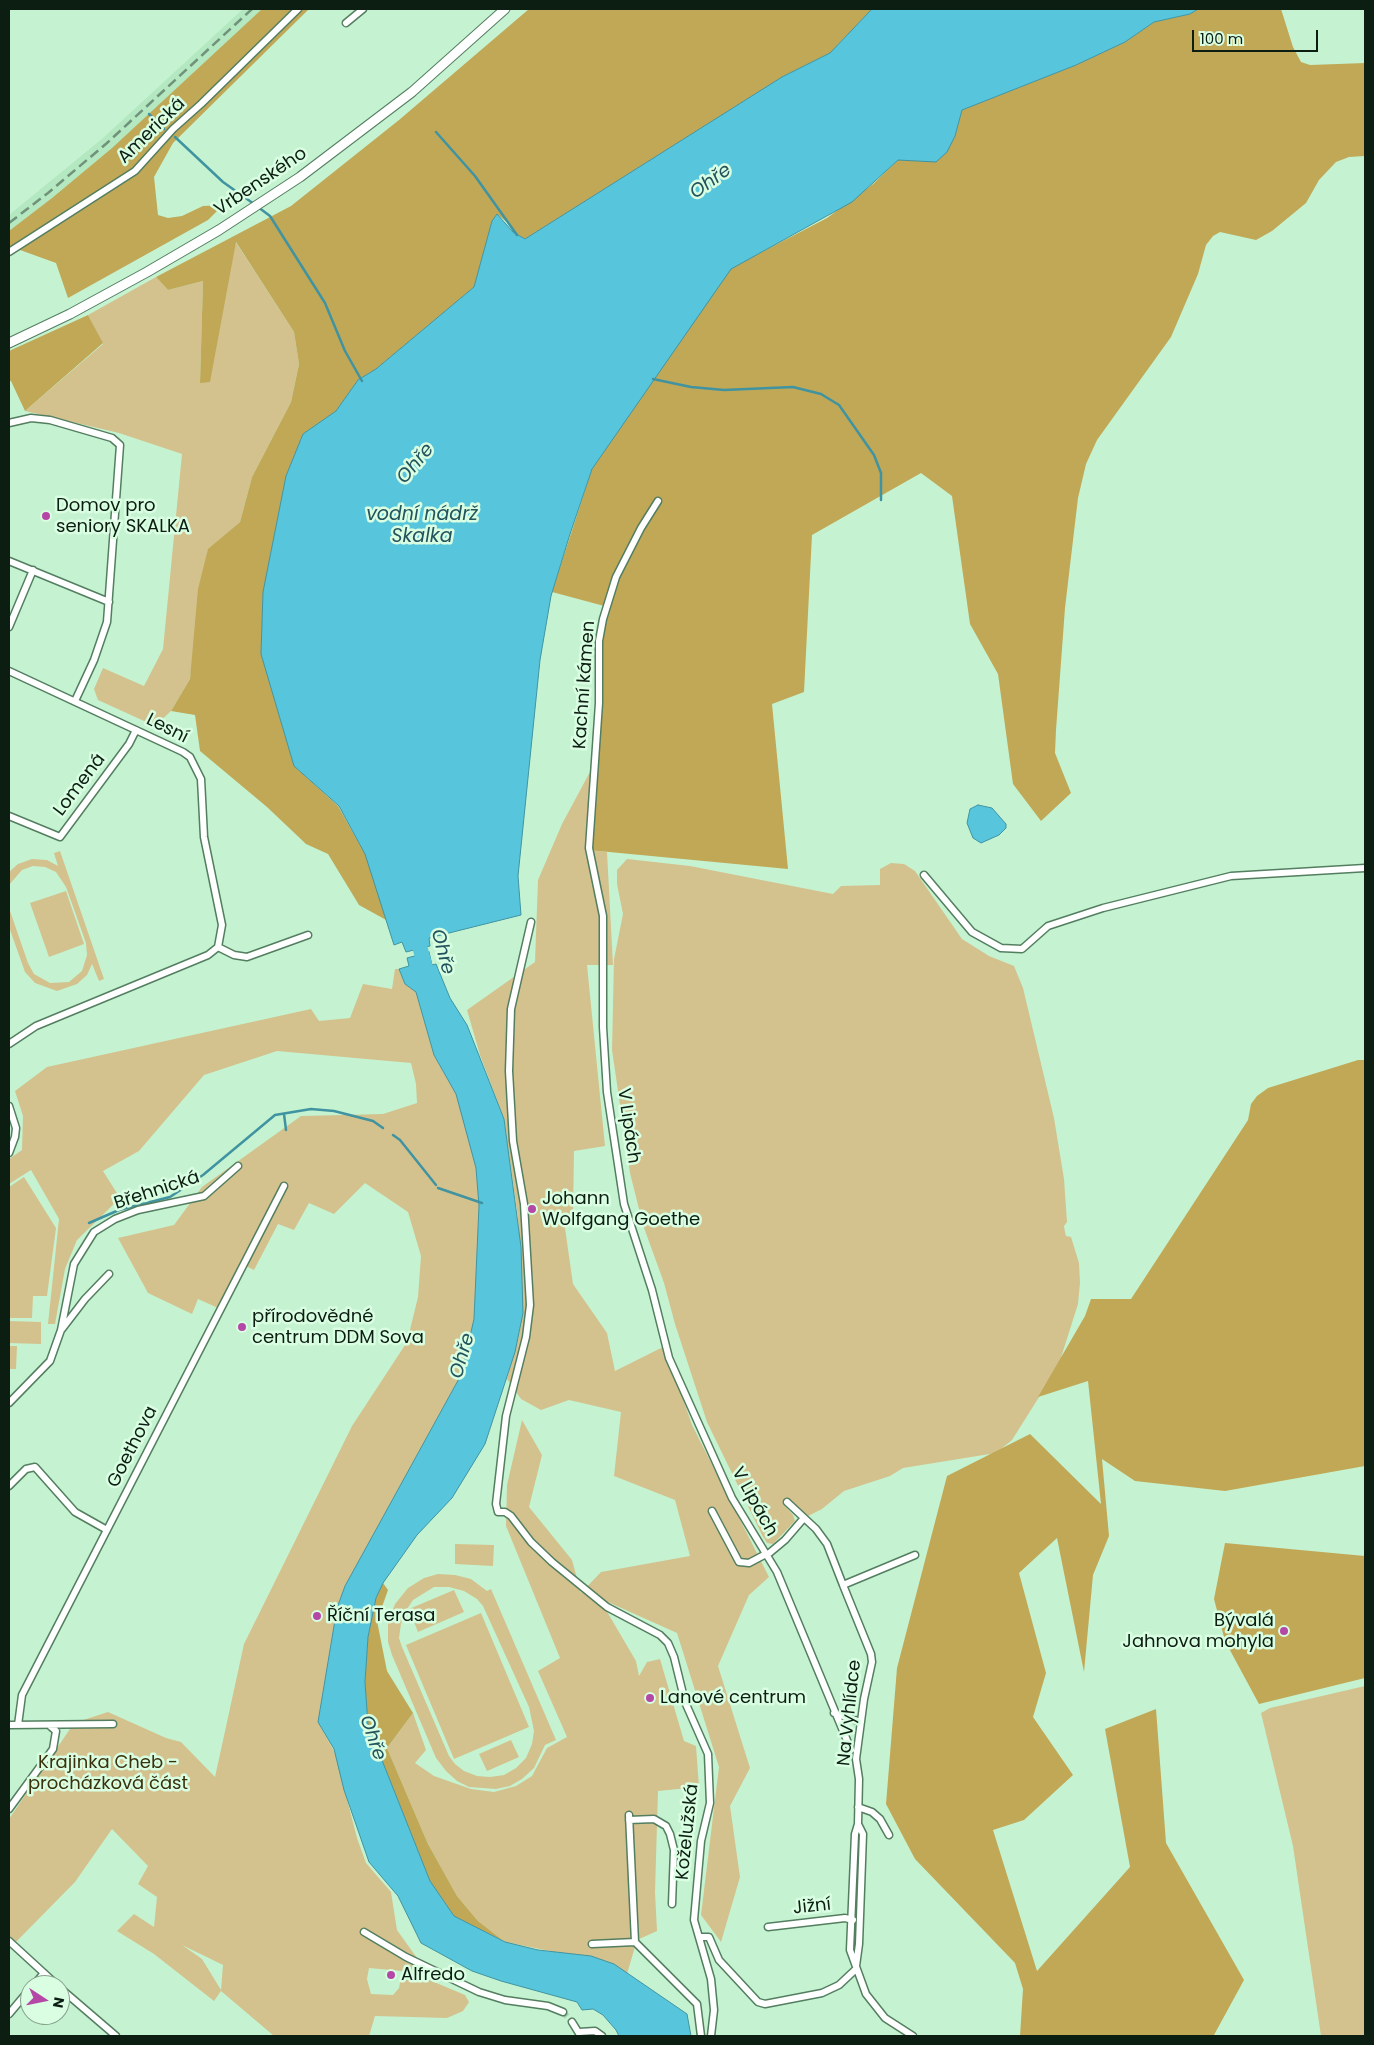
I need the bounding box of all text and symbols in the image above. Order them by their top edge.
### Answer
scale bar [1194,20,1320,52]
text: 100 m [1200,28,1243,49]
street label: Americká [114,94,190,168]
street label: Vrbenského [211,143,311,221]
water label: Ohře [686,159,736,205]
water label: Ohře [392,439,440,489]
place label: Domov pro seniory SKALKA [56,495,190,538]
water label: vodní nádrž Skalka [366,504,478,548]
marker: Domov pro seniory SKALKA [40,510,52,522]
street label: Kachní kámen [570,620,600,750]
street label: Lesní [142,709,192,749]
street label: Lomená [50,749,110,821]
water label: Ohře [425,927,459,977]
street label: V Lipách [612,1087,644,1165]
street label: Břehnická [111,1167,203,1215]
place label: Johann Wolfgang Goethe [542,1188,700,1230]
marker: Johann Wolfgang Goethe [526,1203,538,1215]
place label: přírodovědné centrum DDM Sova [252,1306,424,1348]
marker: přírodovědné centrum DDM Sova [236,1321,248,1333]
water label: Ohře [446,1331,480,1381]
street label: Goethova [103,1403,163,1491]
street label: V Lipách [726,1464,782,1540]
place label: Říční Terasa [327,1605,435,1627]
marker: Říční Terasa [311,1610,323,1622]
place label: Bývalá Jahnova mohyla [1122,1610,1274,1652]
marker: Bývalá Jahnova mohyla [1278,1625,1290,1637]
street label: Na Vyhlídce [834,1659,866,1767]
place label: Lanové centrum [660,1687,806,1709]
marker: Lanové centrum [644,1692,656,1704]
water label: Ohře [354,1713,390,1763]
park label: Krajinka Cheb - procházková část [28,1752,188,1795]
street label: Koželužská [672,1783,704,1881]
street label: Jižní [792,1894,832,1920]
place label: Alfredo [401,1964,465,1986]
marker: Alfredo [385,1969,397,1981]
north arrow [20,1975,70,2025]
text: N [48,1996,70,2010]

